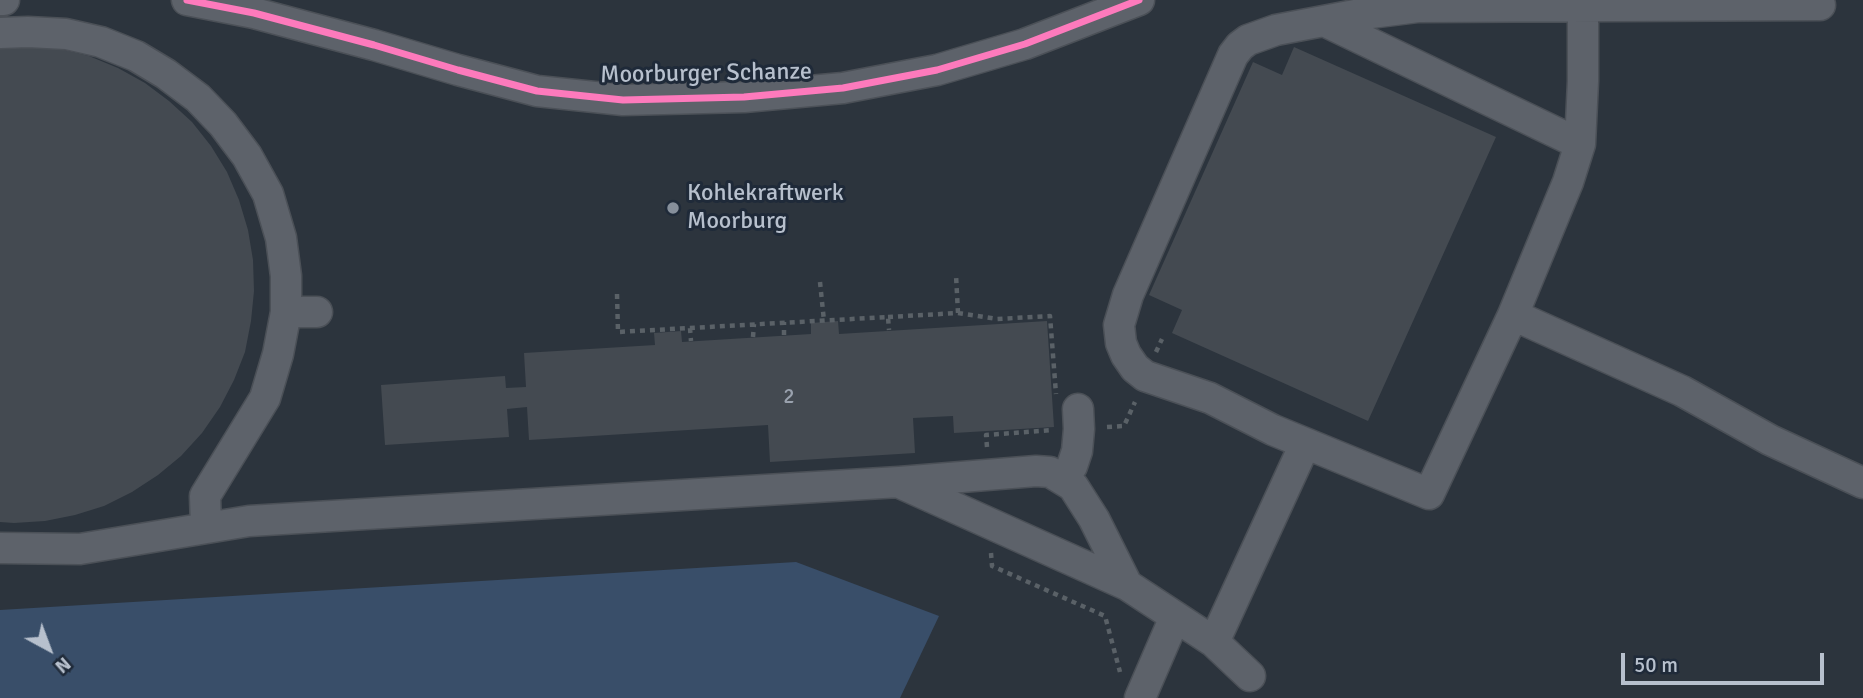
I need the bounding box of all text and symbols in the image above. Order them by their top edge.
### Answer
street label: Moorburger Schanze [600,58,812,90]
place label: Kohlekraftwerk Moorburg [687,180,844,236]
marker: Kohlekraftwerk Moorburg [665,200,681,216]
house number: 2 [783,384,795,410]
north arrow [14,614,84,684]
scale bar [1625,638,1828,682]
text: N [50,651,76,678]
text: 50 m [1634,652,1678,678]

